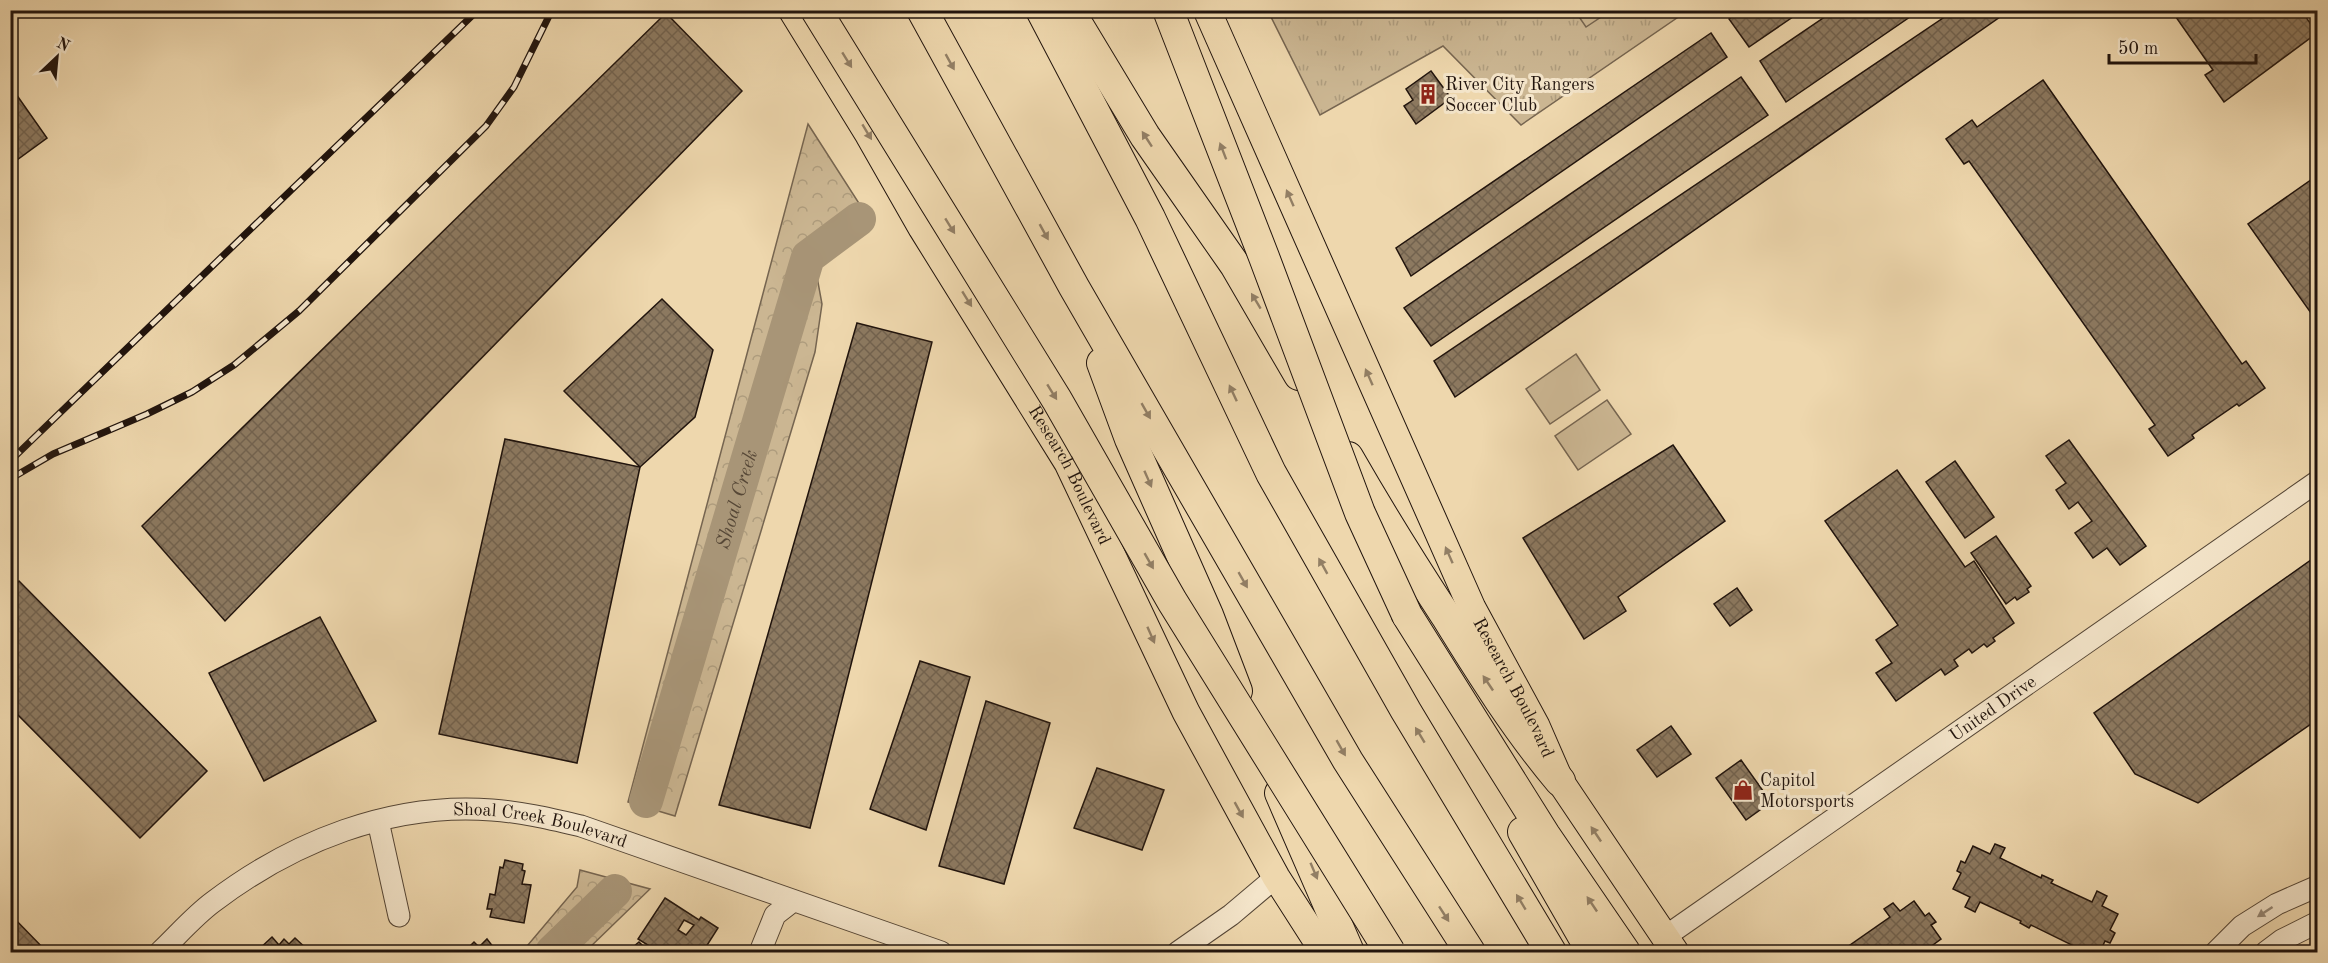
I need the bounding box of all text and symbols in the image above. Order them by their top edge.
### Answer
north arrow [27,27,87,87]
scale bar [2109,27,2256,65]
text: N [54,35,72,56]
text: 50 m [2118,40,2158,58]
one-way arrow [842,52,853,68]
one-way arrow [945,54,955,71]
place label: River City Rangers Soccer Club [1445,76,1595,115]
building icon: River City Rangers Soccer Club [1416,82,1440,106]
one-way arrow [862,124,872,141]
one-way arrow [1142,131,1153,147]
one-way arrow [1217,142,1227,160]
one-way arrow [1285,189,1295,207]
one-way arrow [944,218,955,234]
one-way arrow [1039,224,1049,241]
one-way arrow [961,291,972,307]
one-way arrow [1250,293,1261,309]
one-way arrow [1365,368,1374,385]
one-way arrow [1046,384,1057,400]
one-way arrow [1229,385,1238,402]
street label: Research Boulevard [1025,403,1113,548]
one-way arrow [1140,403,1151,419]
water label: Shoal Creek [714,448,762,552]
one-way arrow [1143,471,1152,488]
one-way arrow [1444,546,1453,563]
one-way arrow [1144,553,1155,569]
one-way arrow [1318,557,1328,574]
one-way arrow [1238,571,1248,588]
street label: Research Boulevard [1469,615,1557,760]
one-way arrow [1146,627,1156,645]
street label: United Drive [1946,673,2040,745]
one-way arrow [1482,675,1494,691]
one-way arrow [1415,727,1426,743]
one-way arrow [1335,740,1345,757]
place label: Capitol Motorsports [1760,772,1854,811]
shop icon: Capitol Motorsports [1731,778,1755,802]
street label: Shoal Creek Boulevard [453,801,629,851]
one-way arrow [1233,801,1243,818]
one-way arrow [1591,825,1602,842]
one-way arrow [1310,862,1320,880]
one-way arrow [1515,894,1526,910]
one-way arrow [1586,896,1598,912]
one-way arrow [1439,905,1450,922]
one-way arrow [2257,906,2273,917]

